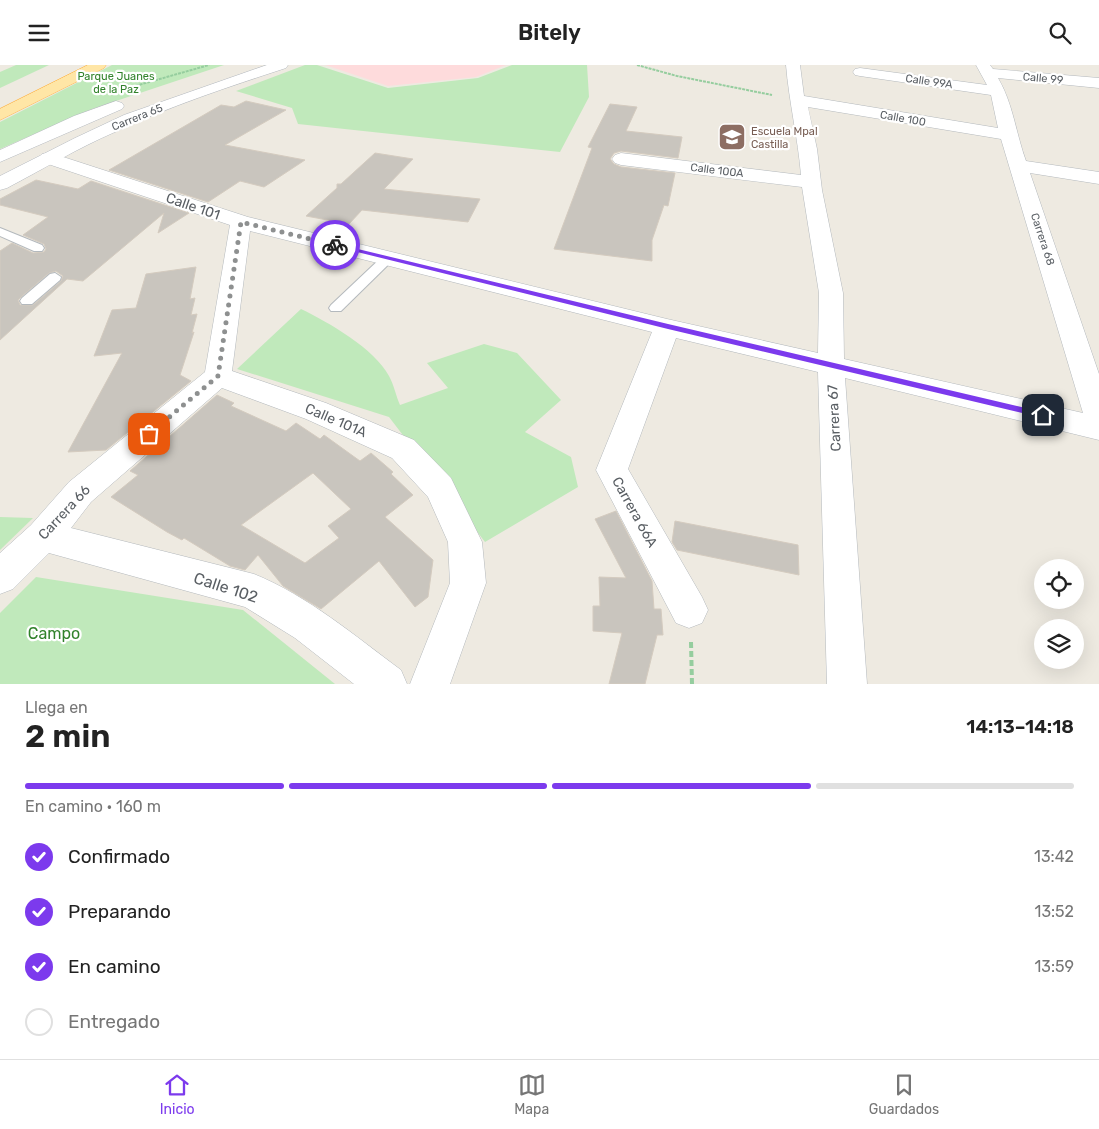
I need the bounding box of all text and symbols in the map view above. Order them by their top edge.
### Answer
icon: menu [25,19,53,47]
text: Bitely [518,19,581,46]
icon: search [1046,19,1074,47]
park label: Parque Juanes de la Paz [77,70,155,96]
street label: Calle 99 [1022,70,1064,87]
street label: Calle 99A [904,72,954,91]
street label: Carrera 65 [110,101,165,134]
street label: Calle 100 [879,108,927,129]
school or university icon: Escuela Mpal Castilla [717,122,747,152]
place label: Escuela Mpal Castilla [751,125,818,151]
street label: Calle 100A [690,161,745,180]
street label: Calle 101 [164,189,222,224]
street label: Carrera 68 [1028,211,1057,267]
courier [310,220,360,270]
icon: bike [321,231,349,259]
street label: Carrera 67 [824,384,845,452]
pin [1022,394,1064,436]
street label: Calle 101A [302,400,370,441]
icon: home [1029,401,1057,429]
pin [128,413,170,455]
icon: bag [135,420,163,448]
street label: Carrera 66A [608,474,661,551]
street label: Carrera 66 [35,481,94,543]
map controls [1034,559,1084,669]
button: locate [1034,559,1084,609]
street label: Calle 102 [191,568,260,607]
button: layers [1034,619,1084,669]
park label: Campo [28,624,80,643]
text: Llega en [25,698,88,717]
text: 14:13–14:18 [966,715,1074,738]
text: 2 min [25,717,110,755]
text: En camino · 160 m [25,797,161,816]
icon: check [25,843,53,871]
text: Confirmado [68,845,170,868]
text: 13:42 [1034,847,1074,866]
icon: check [25,898,53,926]
text: Preparando [68,900,171,923]
text: 13:52 [1035,902,1074,921]
icon: check [25,953,53,981]
text: En camino [68,955,161,978]
text: 13:59 [1034,957,1074,976]
text: Entregado [68,1010,160,1033]
tab: Inicio [160,1071,195,1118]
tab: Mapa [514,1071,549,1118]
tab: Guardados [869,1071,939,1118]

